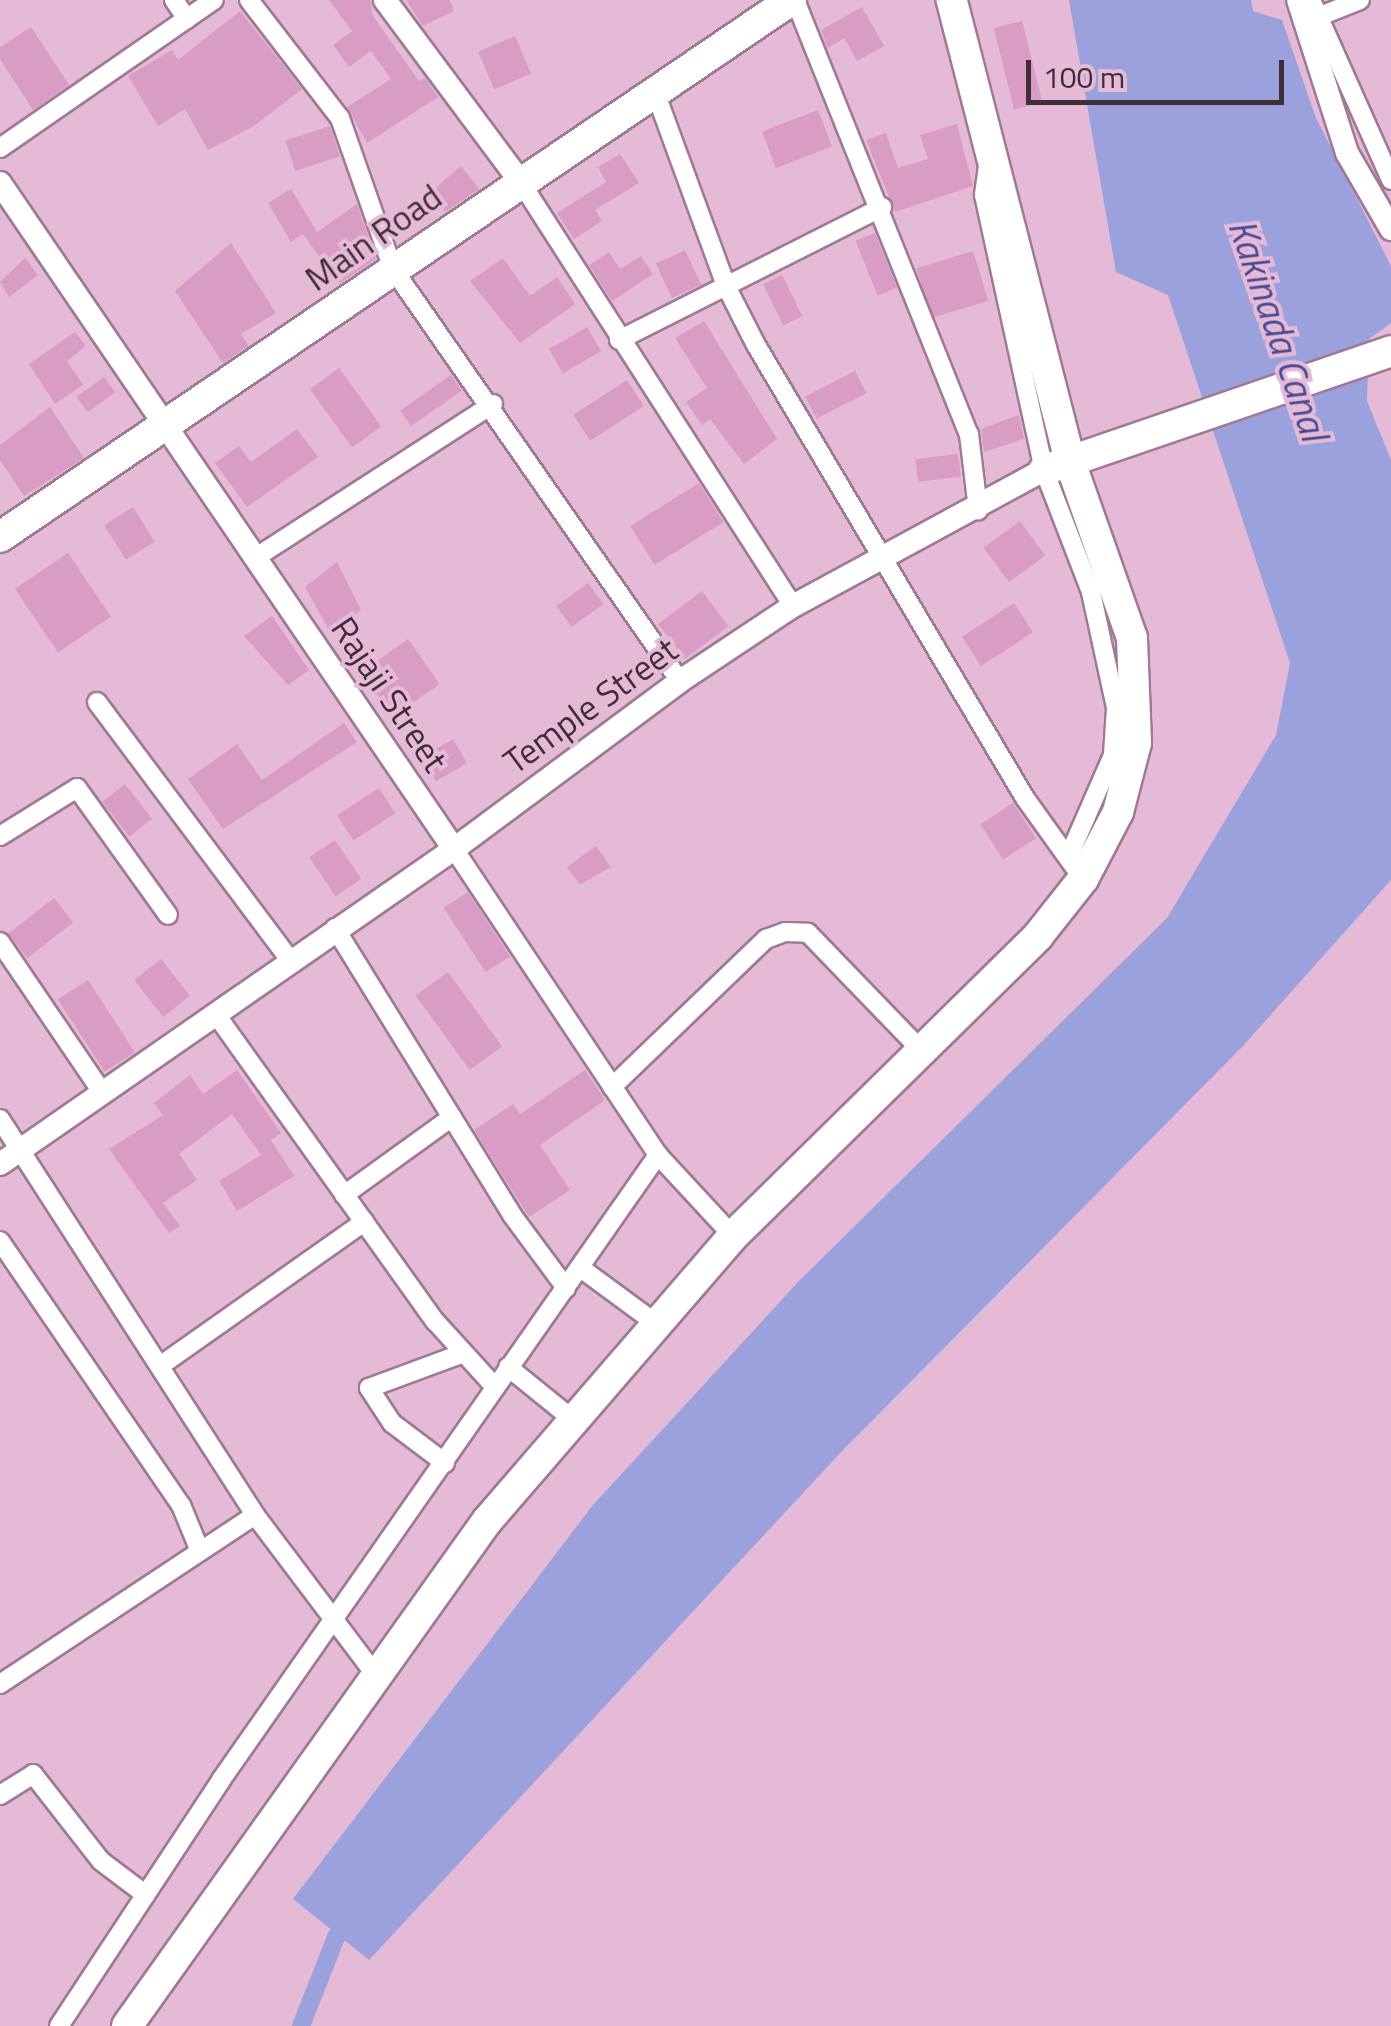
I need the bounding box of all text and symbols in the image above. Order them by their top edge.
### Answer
scale bar [1031,40,1288,102]
text: 100 m [1043,54,1125,100]
street label: Main Road [297,175,449,299]
water label: Kakinada Canal [1219,213,1337,447]
street label: Rajaji Street [323,609,457,779]
street label: Temple Street [495,628,685,782]

